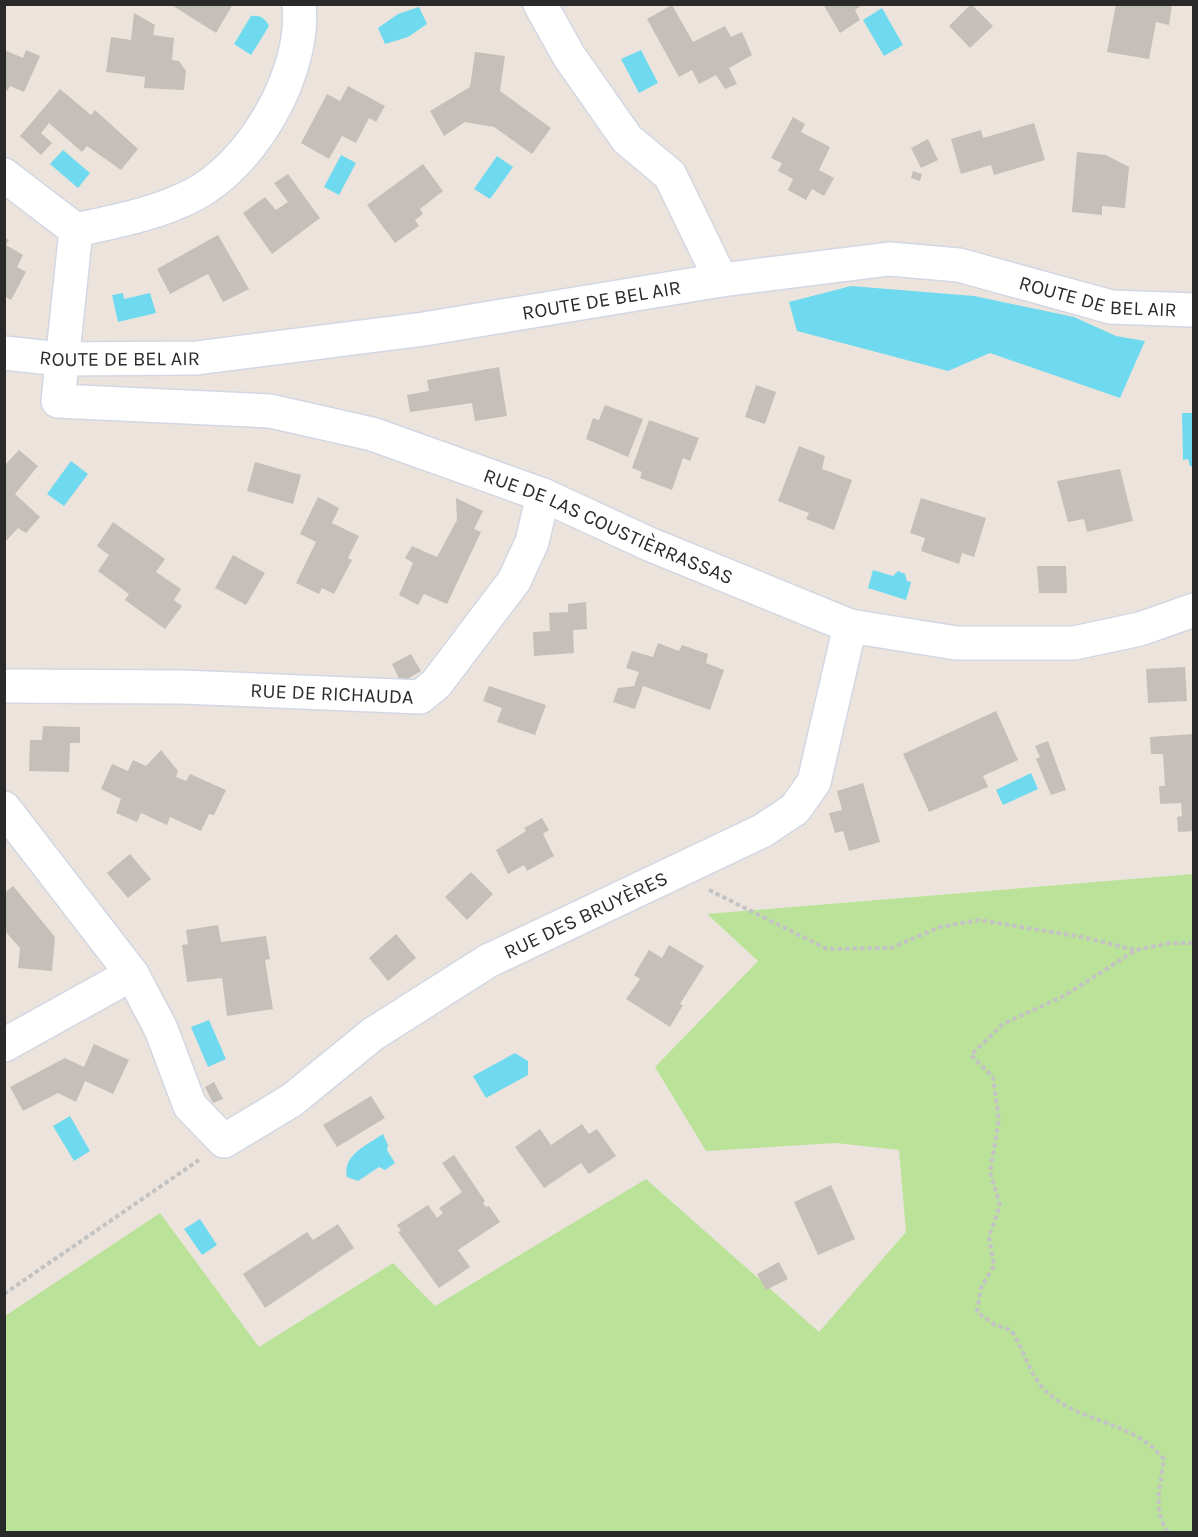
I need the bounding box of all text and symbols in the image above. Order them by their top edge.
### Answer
street label: ROUTE DE BEL AIR [1016,271,1177,321]
street label: ROUTE DE BEL AIR [520,276,683,325]
street label: ROUTE DE BEL AIR [38,346,200,371]
street label: RUE DE LAS COUSTIÈRRASSAS [480,464,737,589]
street label: RUE DE RICHAUDA [250,679,414,709]
street label: RUE DES BRUYÈRES [500,867,671,964]

